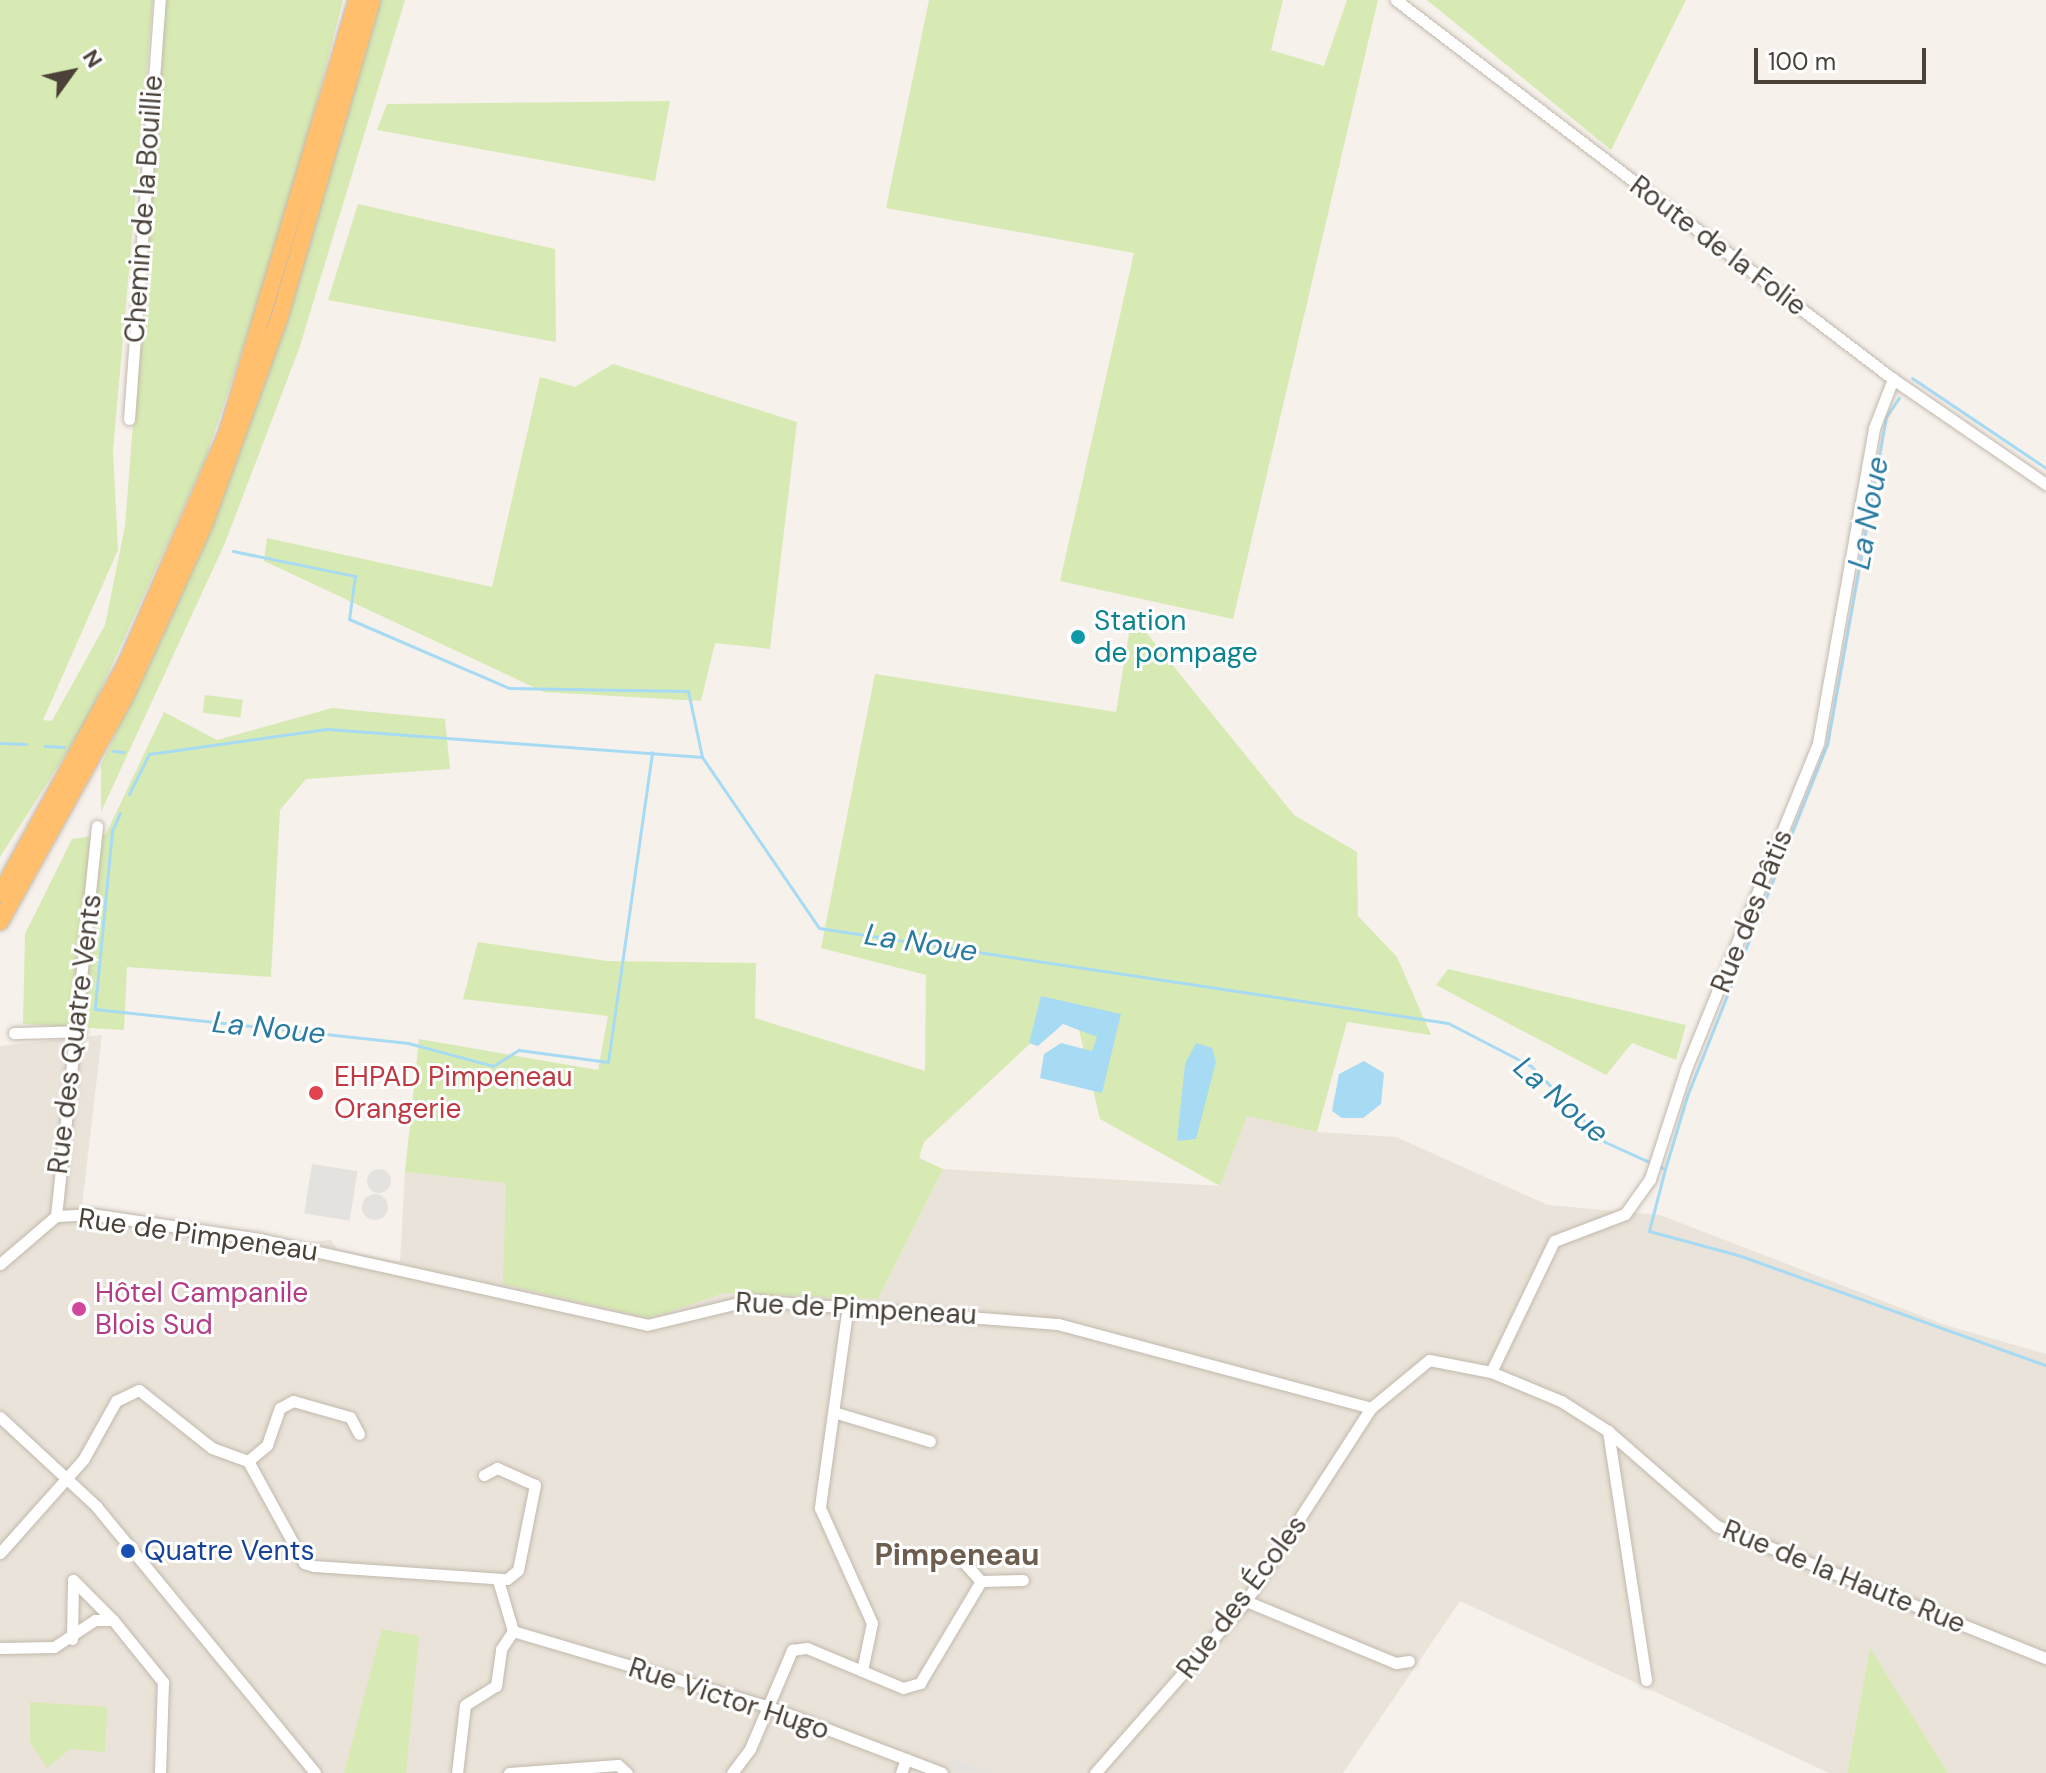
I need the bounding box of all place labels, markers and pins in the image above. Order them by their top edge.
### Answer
place label: Station de pompage [1094,604,1258,670]
marker: Station de pompage [1069,628,1087,646]
place label: EHPAD Pimpeneau Orangerie [334,1060,573,1126]
marker: EHPAD Pimpeneau Orangerie [305,1082,327,1104]
place label: Hôtel Campanile Blois Sud [95,1276,308,1342]
marker: Hôtel Campanile Blois Sud [70,1300,88,1318]
place label: Quatre Vents [144,1534,315,1568]
marker: Quatre Vents [119,1542,137,1560]

